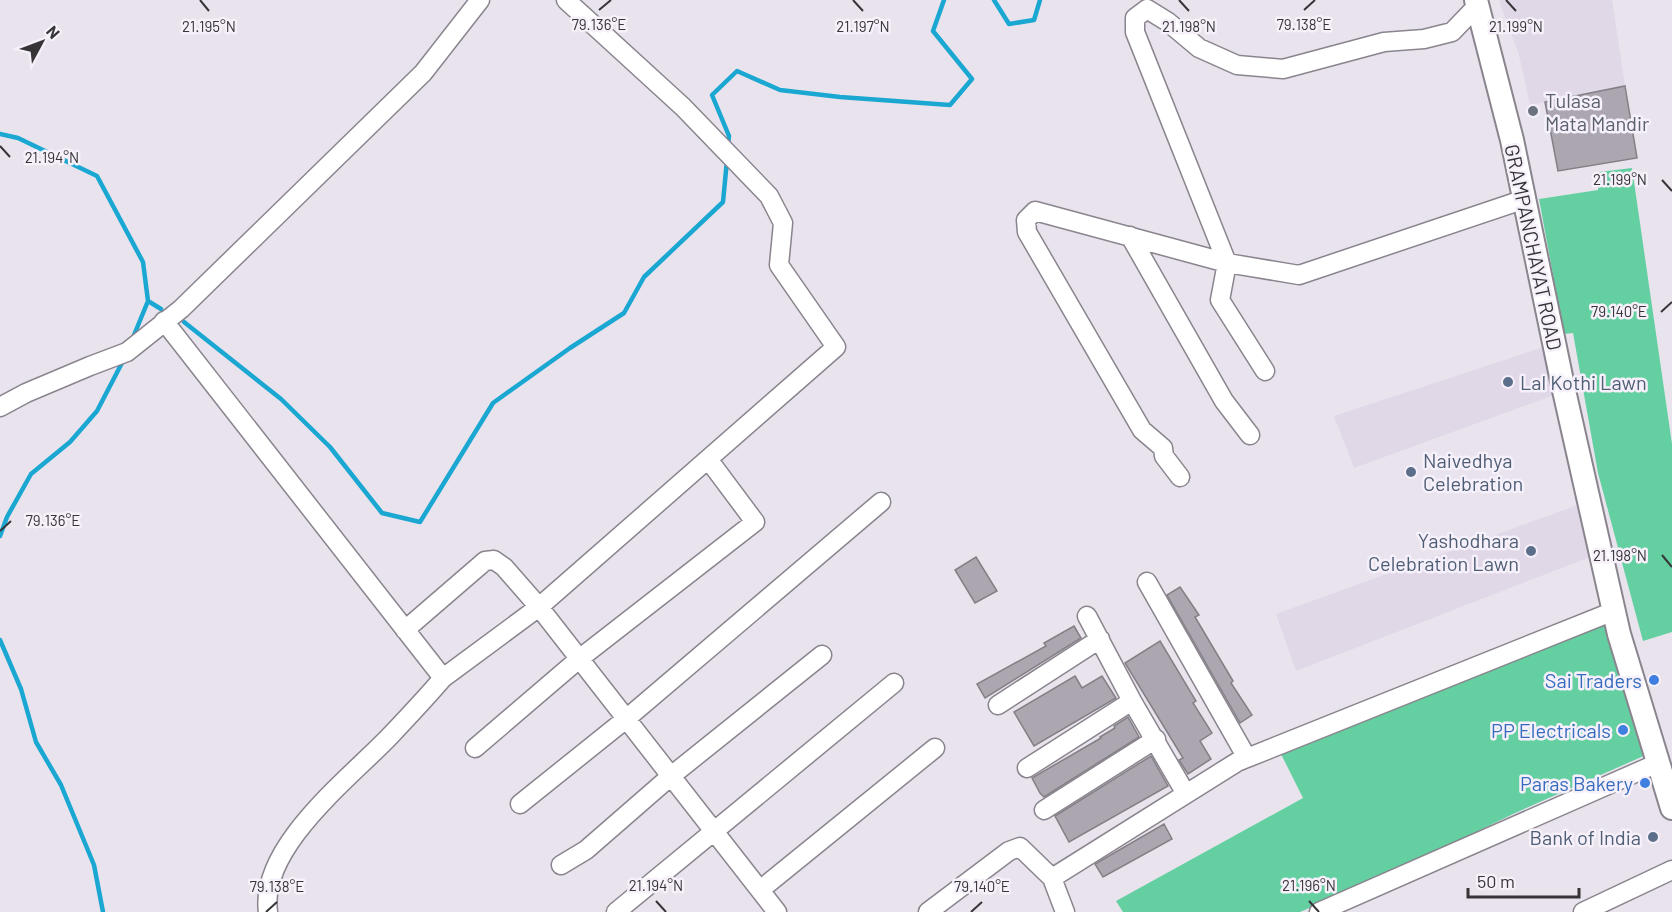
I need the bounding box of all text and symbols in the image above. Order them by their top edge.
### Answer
north arrow [12,12,72,72]
text: 79.136°E [572,15,626,33]
text: 79.138°E [1277,15,1331,33]
text: 21.195°N [182,17,236,35]
text: 21.197°N [836,17,890,35]
text: 21.198°N [1162,17,1216,35]
text: 21.199°N [1489,17,1543,35]
text: N [43,22,64,42]
place label: Tulasa Mata Mandir [1545,88,1649,135]
marker: Tulasa Mata Mandir [1526,104,1540,118]
street label: GRAMPANCHAYAT ROAD [1500,142,1568,352]
text: 21.194°N [25,148,79,166]
text: 21.199°N [1593,170,1647,188]
text: 79.140°E [1591,302,1647,320]
place label: Lal Kothi Lawn [1520,370,1647,394]
marker: Lal Kothi Lawn [1501,375,1515,389]
place label: Naivedhya Celebration [1423,448,1523,495]
marker: Naivedhya Celebration [1404,465,1418,479]
text: 79.136°E [26,511,80,529]
place label: Yashodhara Celebration Lawn [1368,528,1519,575]
marker: Yashodhara Celebration Lawn [1524,544,1538,558]
text: 21.198°N [1593,546,1647,564]
place label: Sai Traders [1545,668,1642,692]
marker: Sai Traders [1647,673,1661,687]
place label: PP Electricals [1491,718,1611,742]
marker: PP Electricals [1616,723,1630,737]
place label: Paras Bakery [1520,771,1633,795]
marker: Paras Bakery [1638,776,1652,790]
place label: Bank of India [1530,825,1641,849]
marker: Bank of India [1646,830,1660,844]
scale bar [1468,861,1579,899]
text: 50 m [1477,870,1515,892]
text: 21.194°N [629,876,683,894]
text: 21.196°N [1282,876,1336,894]
text: 79.138°E [250,877,304,895]
text: 79.140°E [954,877,1010,895]

